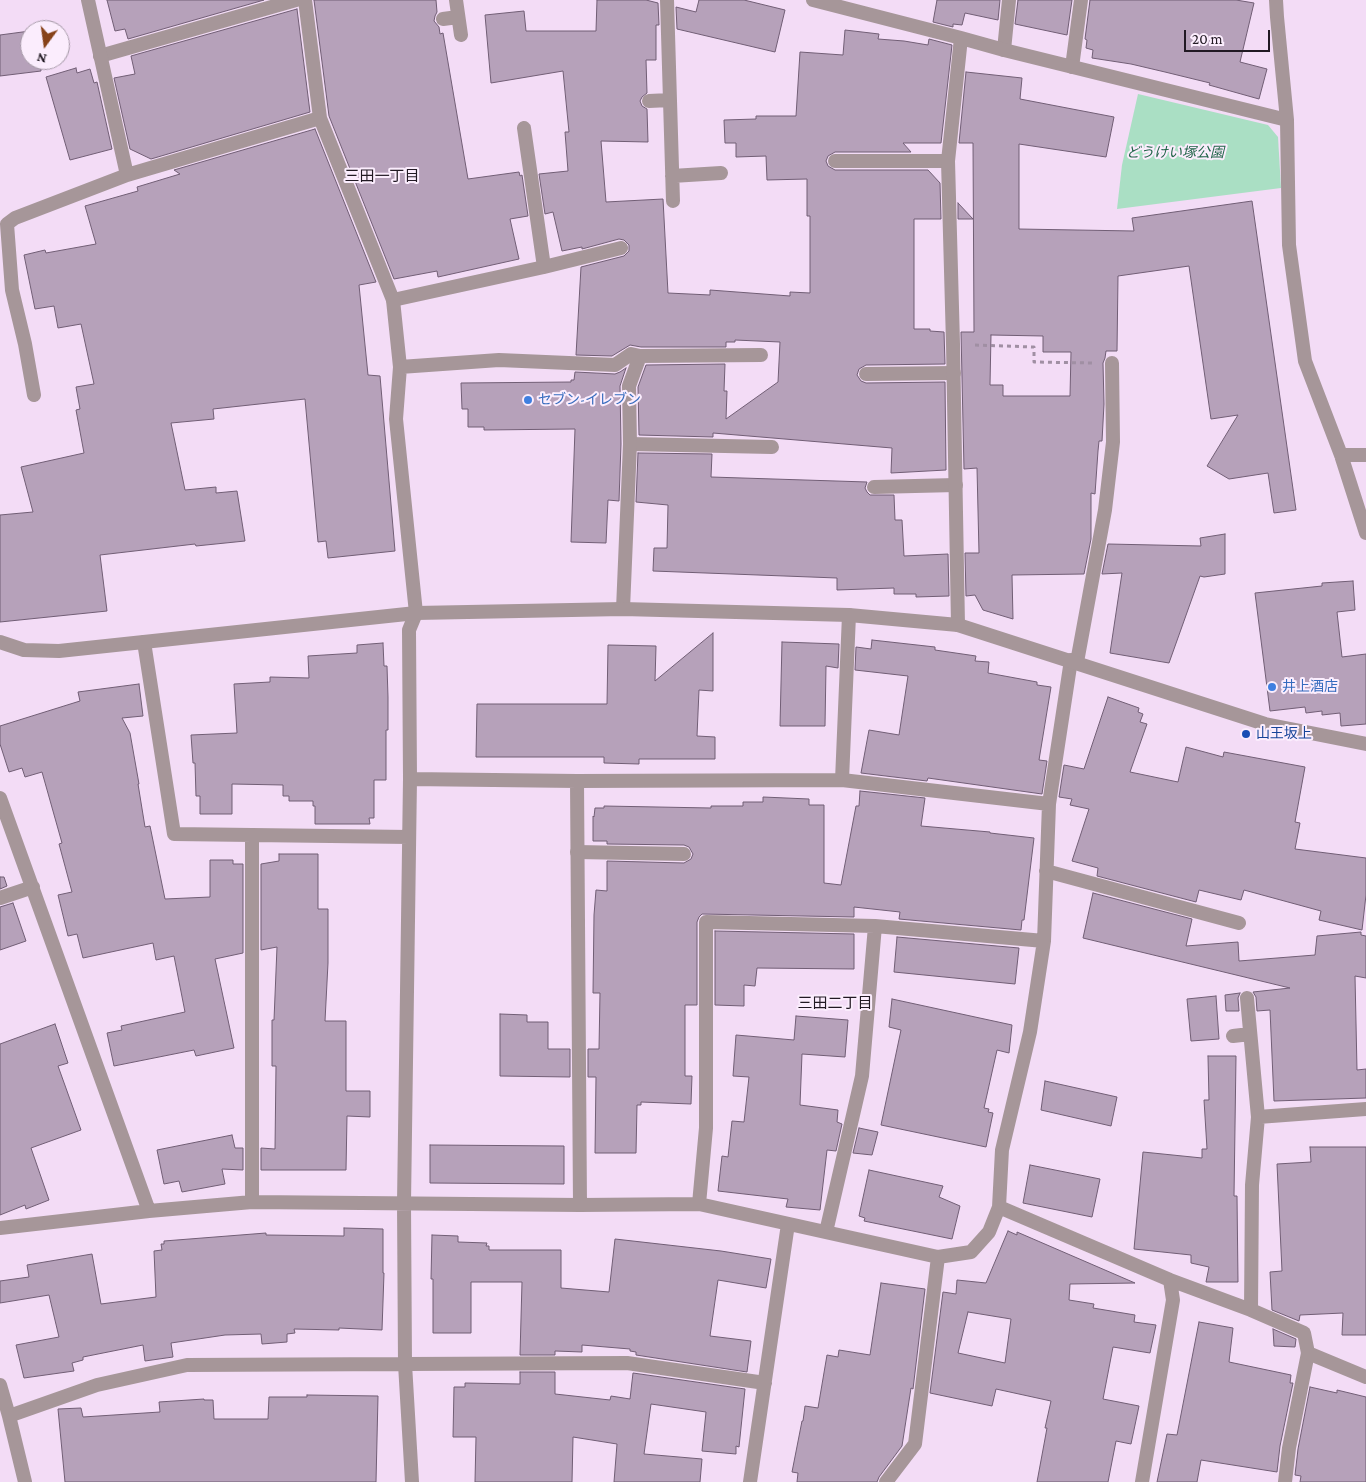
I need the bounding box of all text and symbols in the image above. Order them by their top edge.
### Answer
north arrow [20,20,70,70]
scale bar [1186,20,1272,52]
text: 20 m [1192,31,1223,47]
text: N [35,50,48,68]
park label: どうけい塚公園 [1126,145,1224,161]
district label: 三田一丁目 [345,167,419,185]
place label: セブン-イレブン [538,392,641,408]
marker: セブン-イレブン [522,394,534,406]
place label: 井上酒店 [1282,679,1338,695]
marker: 井上酒店 [1266,681,1278,693]
place label: 山王坂上 [1256,726,1312,742]
marker: 山王坂上 [1240,728,1252,740]
district label: 三田二丁目 [798,994,872,1012]

